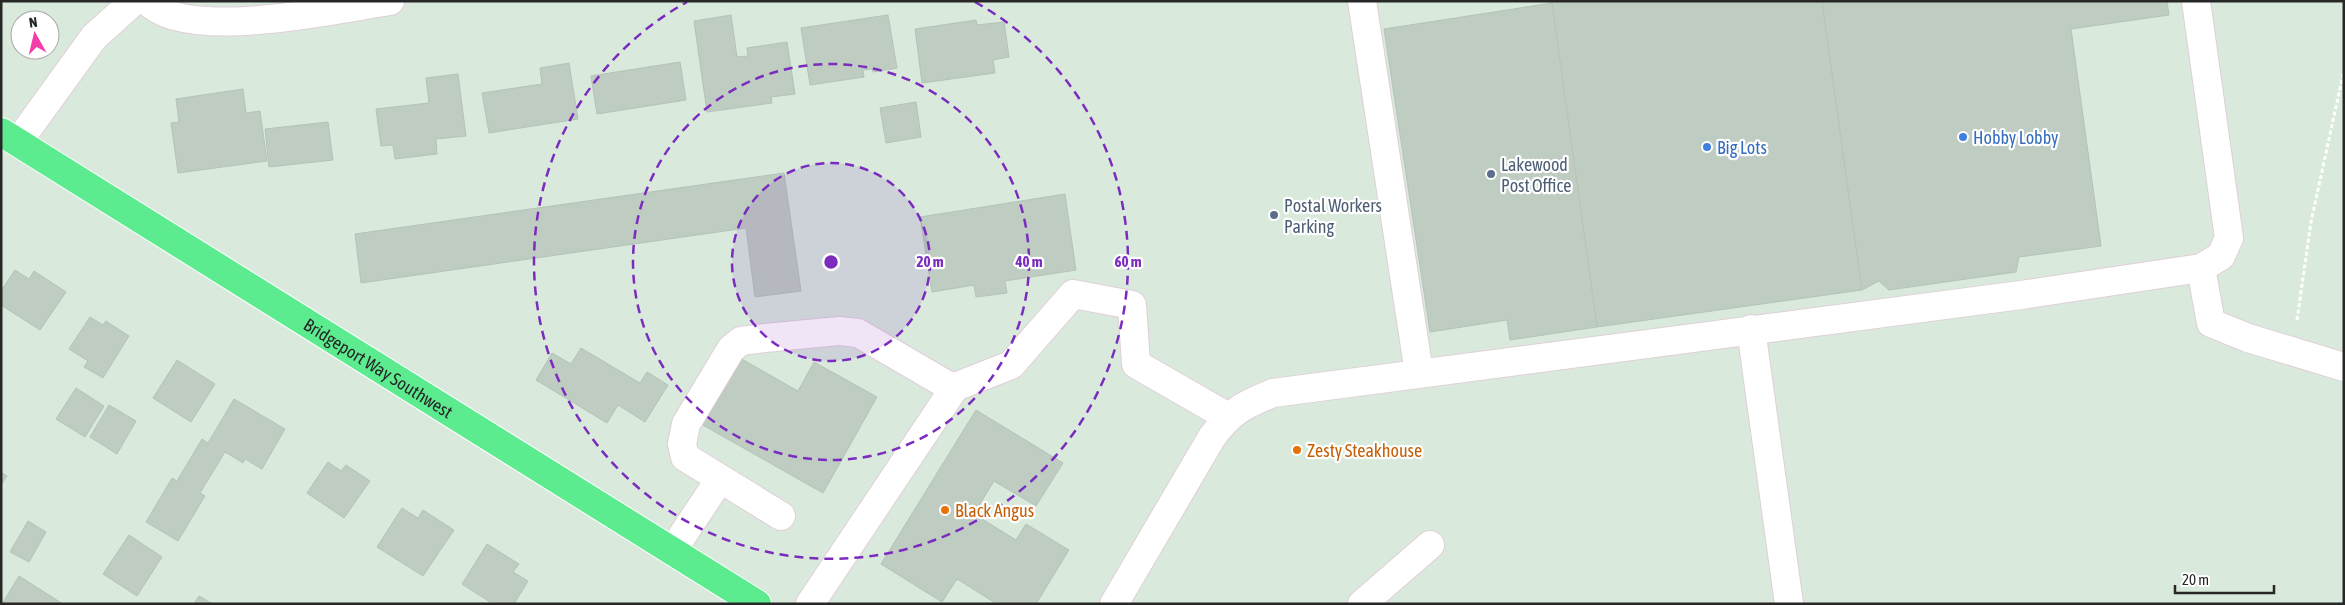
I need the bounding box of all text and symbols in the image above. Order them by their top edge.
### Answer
north arrow [10,10,60,60]
text: N [28,14,38,31]
place label: Hobby Lobby [1973,127,2058,148]
marker: Hobby Lobby [1957,131,1969,143]
place label: Big Lots [1717,137,1767,158]
marker: Big Lots [1701,141,1713,153]
place label: Lakewood Post Office [1501,154,1571,196]
marker: Lakewood Post Office [1485,168,1497,180]
place label: Postal Workers Parking [1284,195,1382,237]
marker: Postal Workers Parking [1268,209,1280,221]
centre of rings [822,253,840,271]
text: 20 m [917,253,944,270]
text: 40 m [1015,253,1043,270]
text: 60 m [1115,253,1142,270]
street label: Bridgeport Way Southwest [300,313,457,422]
place label: Zesty Steakhouse [1307,440,1422,461]
marker: Zesty Steakhouse [1291,444,1303,456]
place label: Black Angus [955,500,1034,521]
marker: Black Angus [939,504,951,516]
scale bar [2175,562,2274,594]
text: 20 m [2182,571,2209,588]

